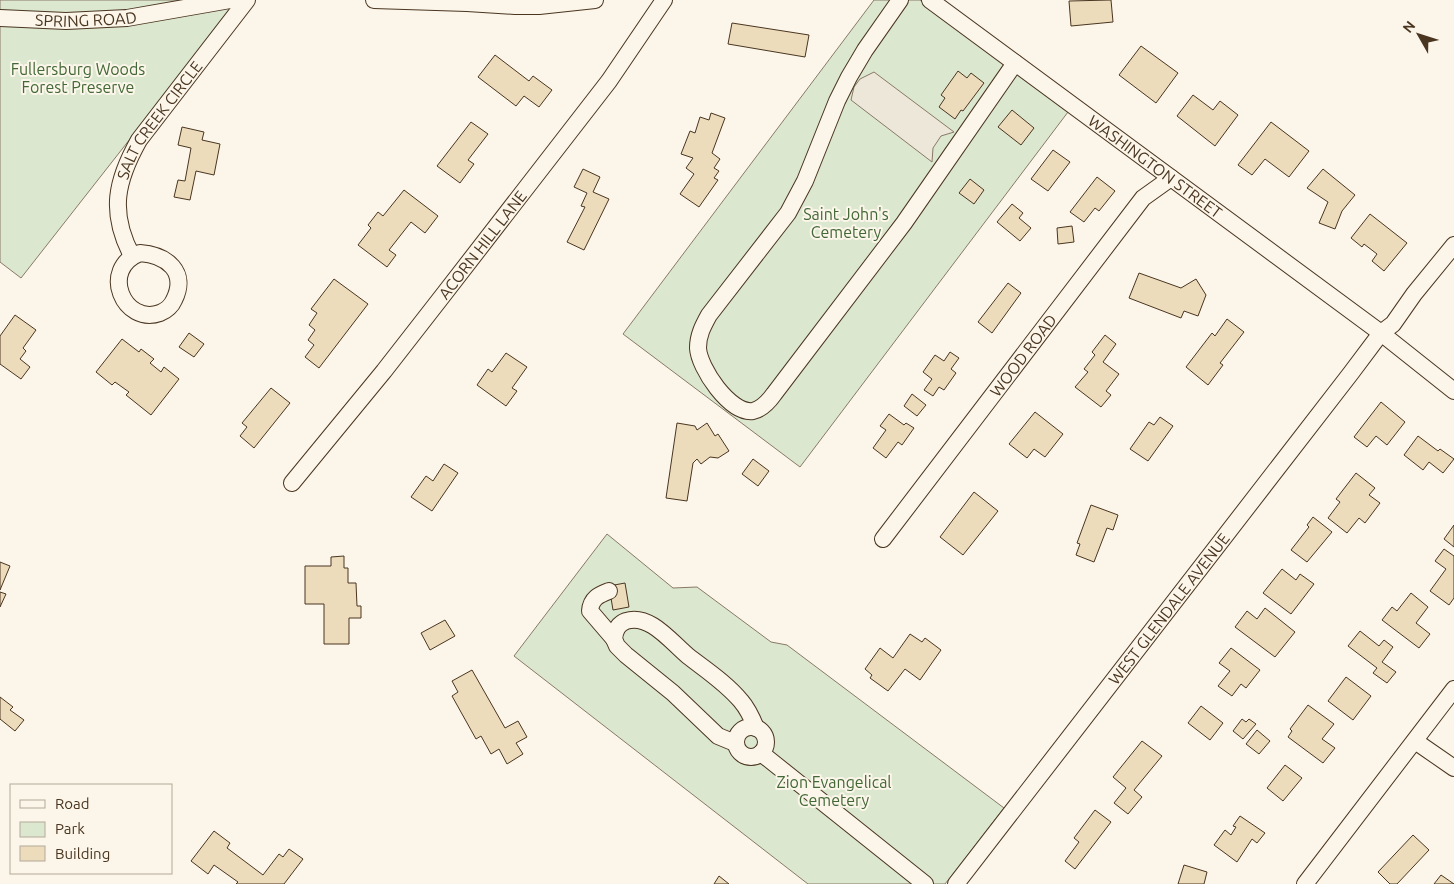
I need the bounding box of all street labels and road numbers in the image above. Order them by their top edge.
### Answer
street label: SPRING ROAD [35,7,138,30]
street label: SALT CREEK CIRCLE [113,57,206,182]
street label: WASHINGTON STREET [1085,111,1226,221]
street label: ACORN HILL LANE [435,187,530,302]
street label: WOOD ROAD [986,311,1060,400]
street label: WEST GLENDALE AVENUE [1105,529,1233,688]

